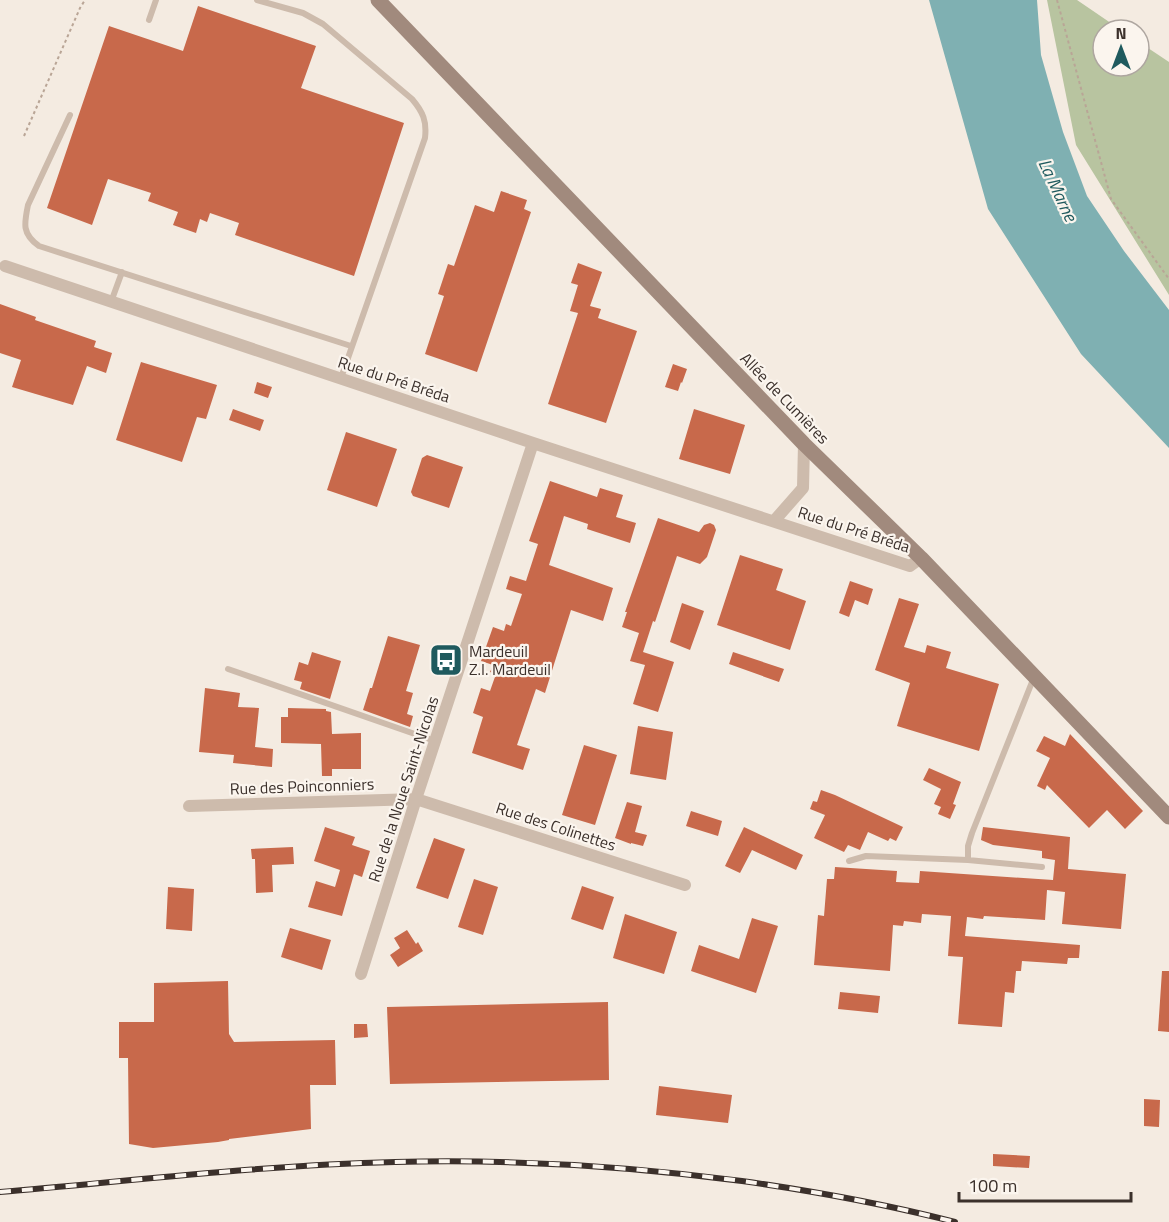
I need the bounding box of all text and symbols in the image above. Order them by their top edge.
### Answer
north arrow [1091,18,1151,78]
text: N [1115,21,1127,45]
water label: La Marne [1032,154,1085,227]
street label: Allée de Cumières [735,347,835,449]
street label: Rue du Pré Bréda [335,350,453,408]
street label: Rue du Pré Bréda [795,500,913,558]
place label: Mardeuil Z.I. Mardeuil [469,639,551,681]
bus stop icon: Mardeuil Z.I. Mardeuil [428,642,464,678]
street label: Rue de la Noue Saint-Nicolas [362,693,444,885]
street label: Rue des Poinconniers [229,771,375,801]
street label: Rue des Colinettes [493,795,619,857]
scale bar [959,1165,1132,1203]
text: 100 m [968,1172,1017,1199]

